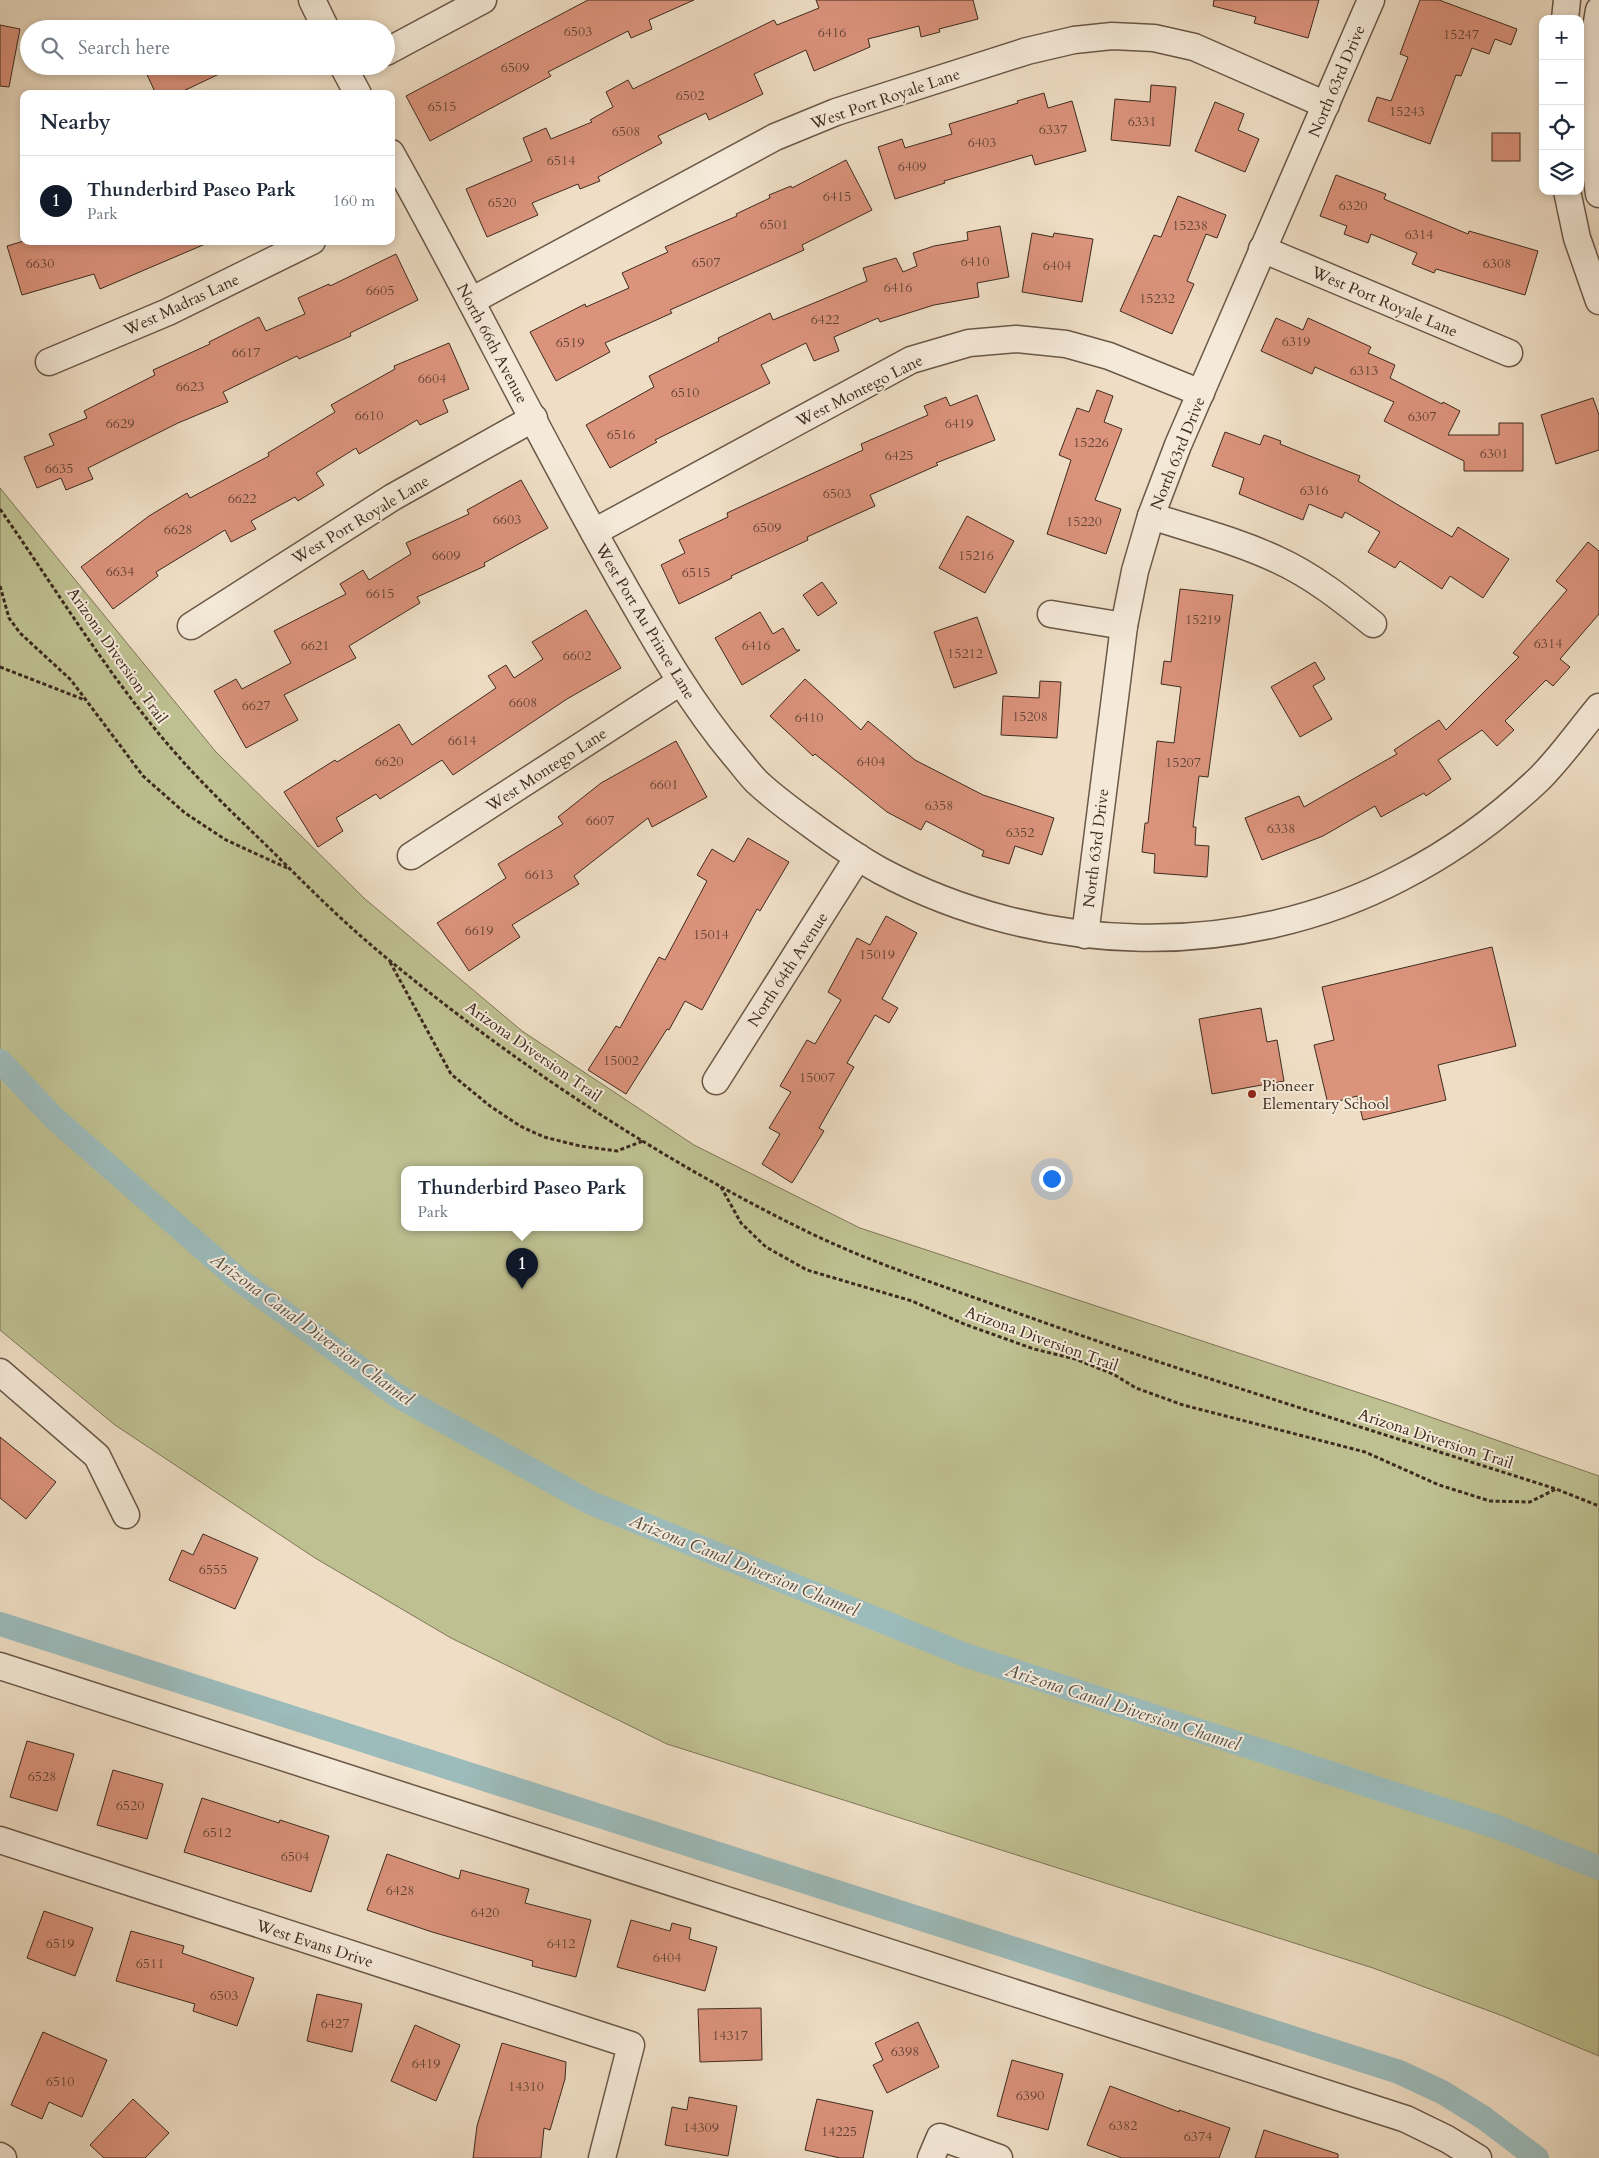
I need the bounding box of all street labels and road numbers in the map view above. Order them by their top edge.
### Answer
street label: North 63rd Drive [1303,22,1370,141]
street label: West Port Royale Lane [807,63,963,135]
street label: West Port Royale Lane [1307,261,1461,343]
street label: West Madras Lane [119,268,243,342]
street label: North 66th Avenue [451,280,533,407]
street label: West Montego Lane [791,349,927,433]
street label: North 63rd Drive [1145,394,1211,513]
street label: West Port Royale Lane [287,470,433,570]
street label: West Port Au Prince Lane [589,539,700,704]
street label: Arizona Diversion Trail [62,583,172,728]
street label: West Montego Lane [481,723,611,818]
street label: North 63rd Drive [1078,787,1114,909]
street label: North 64th Avenue [742,908,833,1031]
street label: Arizona Diversion Trail [461,997,606,1107]
street label: Arizona Diversion Trail [962,1301,1121,1377]
street label: Arizona Diversion Trail [1356,1404,1516,1474]
street label: West Evans Drive [252,1914,376,1973]

